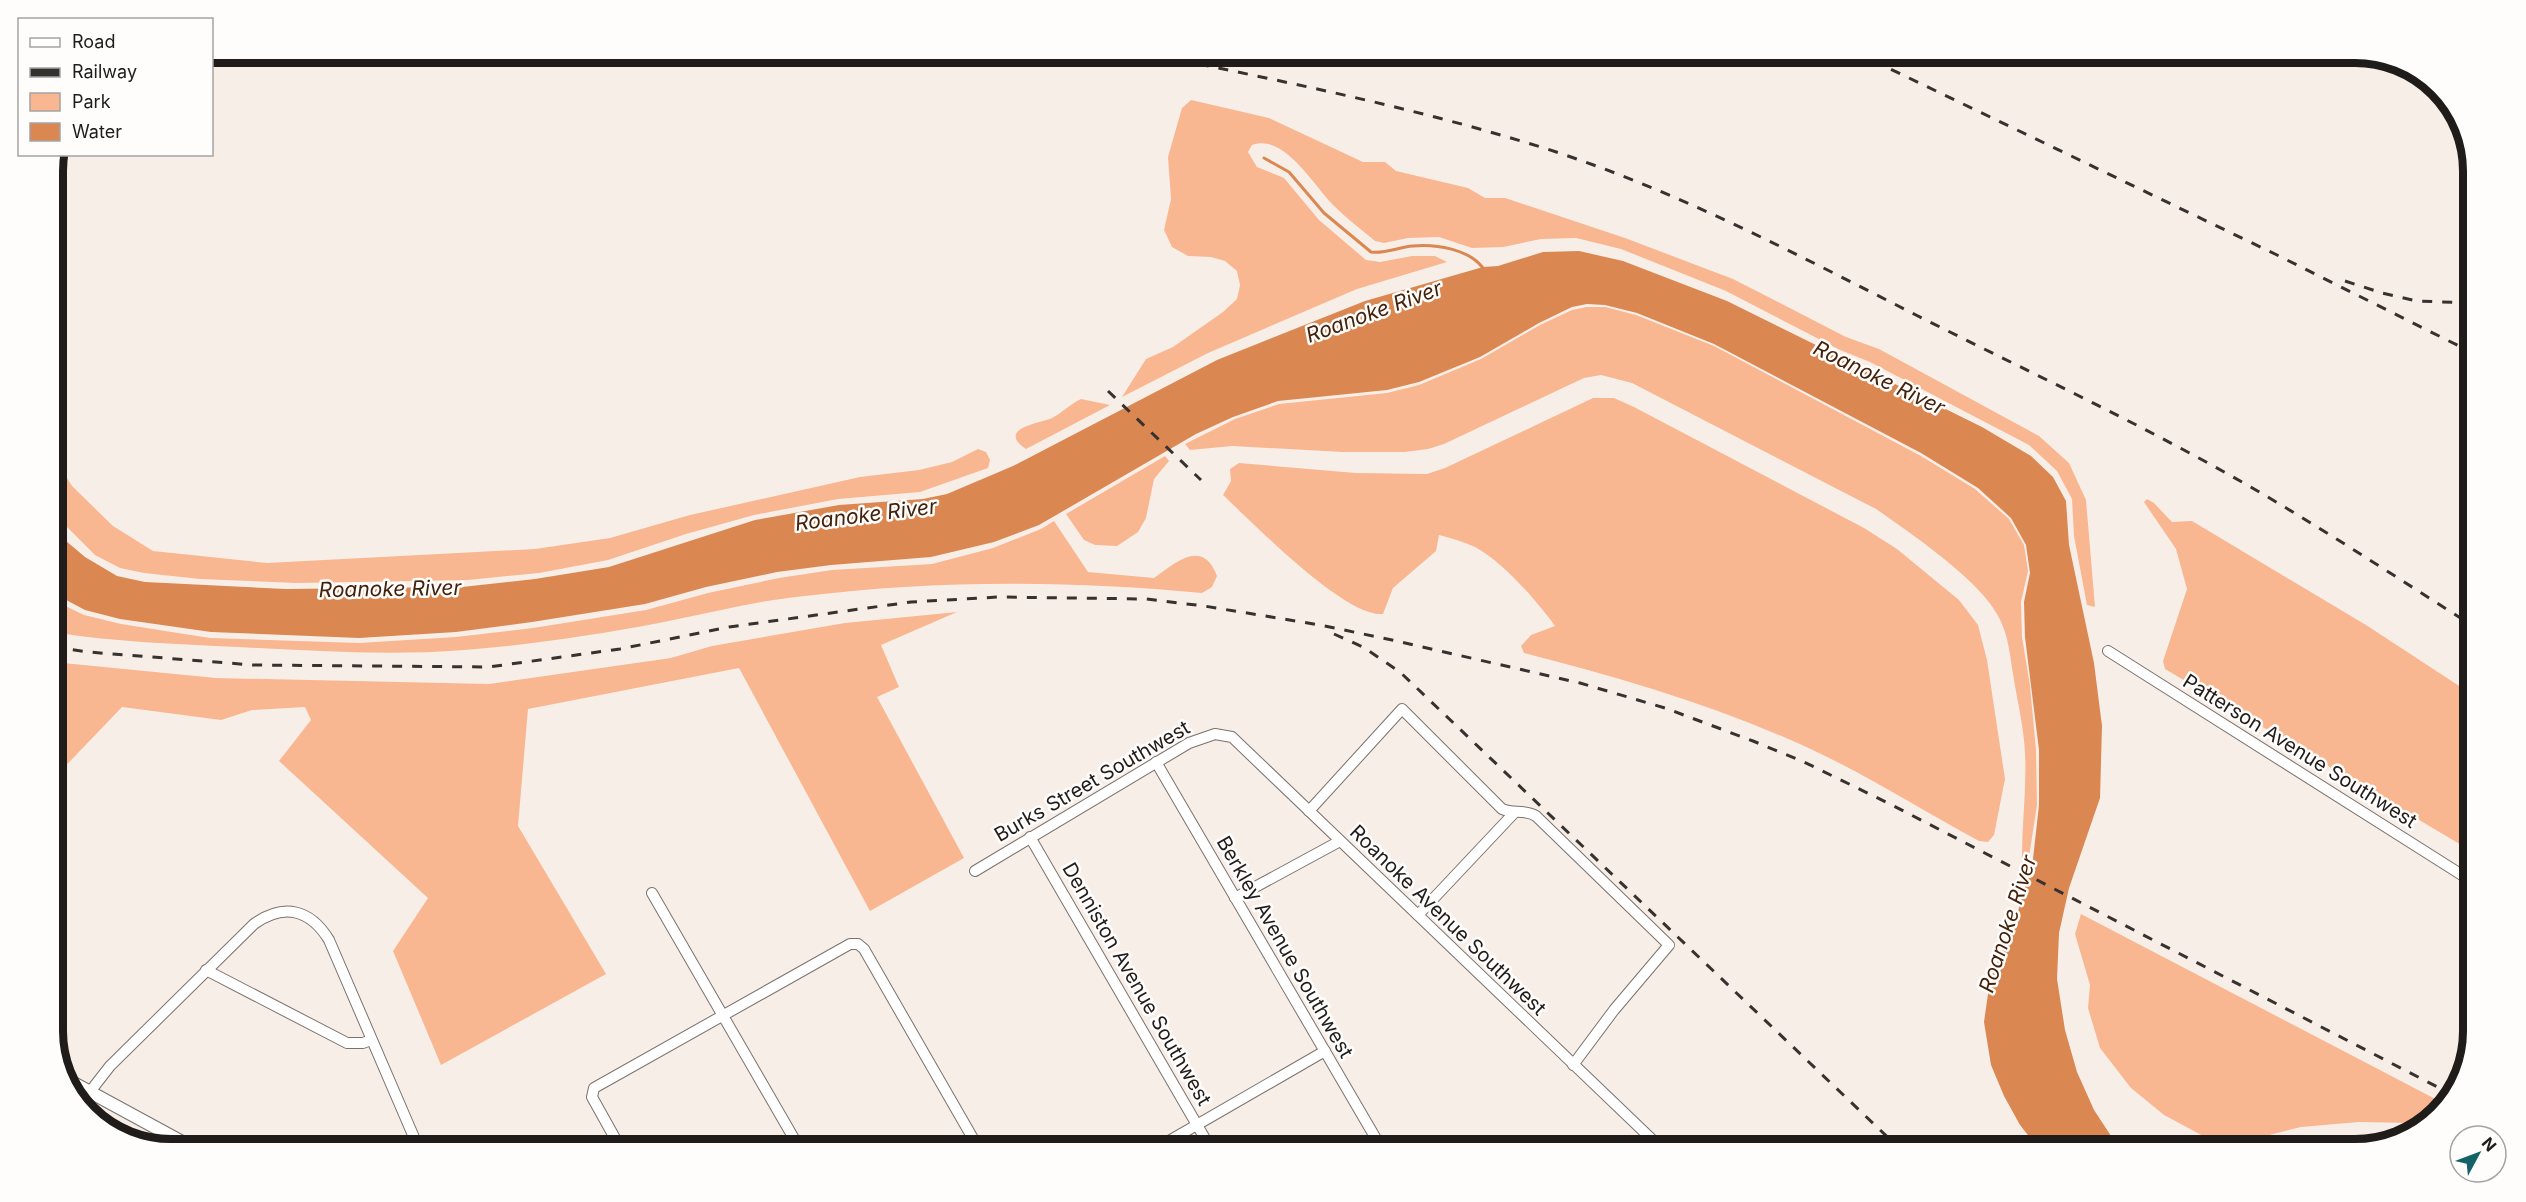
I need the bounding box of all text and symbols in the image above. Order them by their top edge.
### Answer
legend [18,18,213,156]
text: Road [72,31,115,52]
text: Railway [72,61,137,82]
text: Park [72,91,111,112]
text: Water [72,121,122,142]
water label: Roanoke River [1302,275,1446,348]
water label: Roanoke River [1810,335,1950,421]
water label: Roanoke River [794,493,939,536]
water label: Roanoke River [318,575,463,602]
street label: Patterson Avenue Southwest [2179,669,2422,833]
street label: Burks Street Southwest [990,715,1194,847]
street label: Roanoke Avenue Southwest [1345,820,1551,1020]
street label: Berkley Avenue Southwest [1212,832,1359,1063]
water label: Roanoke River [1974,851,2042,996]
street label: Denniston Avenue Southwest [1057,858,1217,1110]
north arrow [2448,1124,2508,1184]
text: N [2478,1133,2501,1155]

